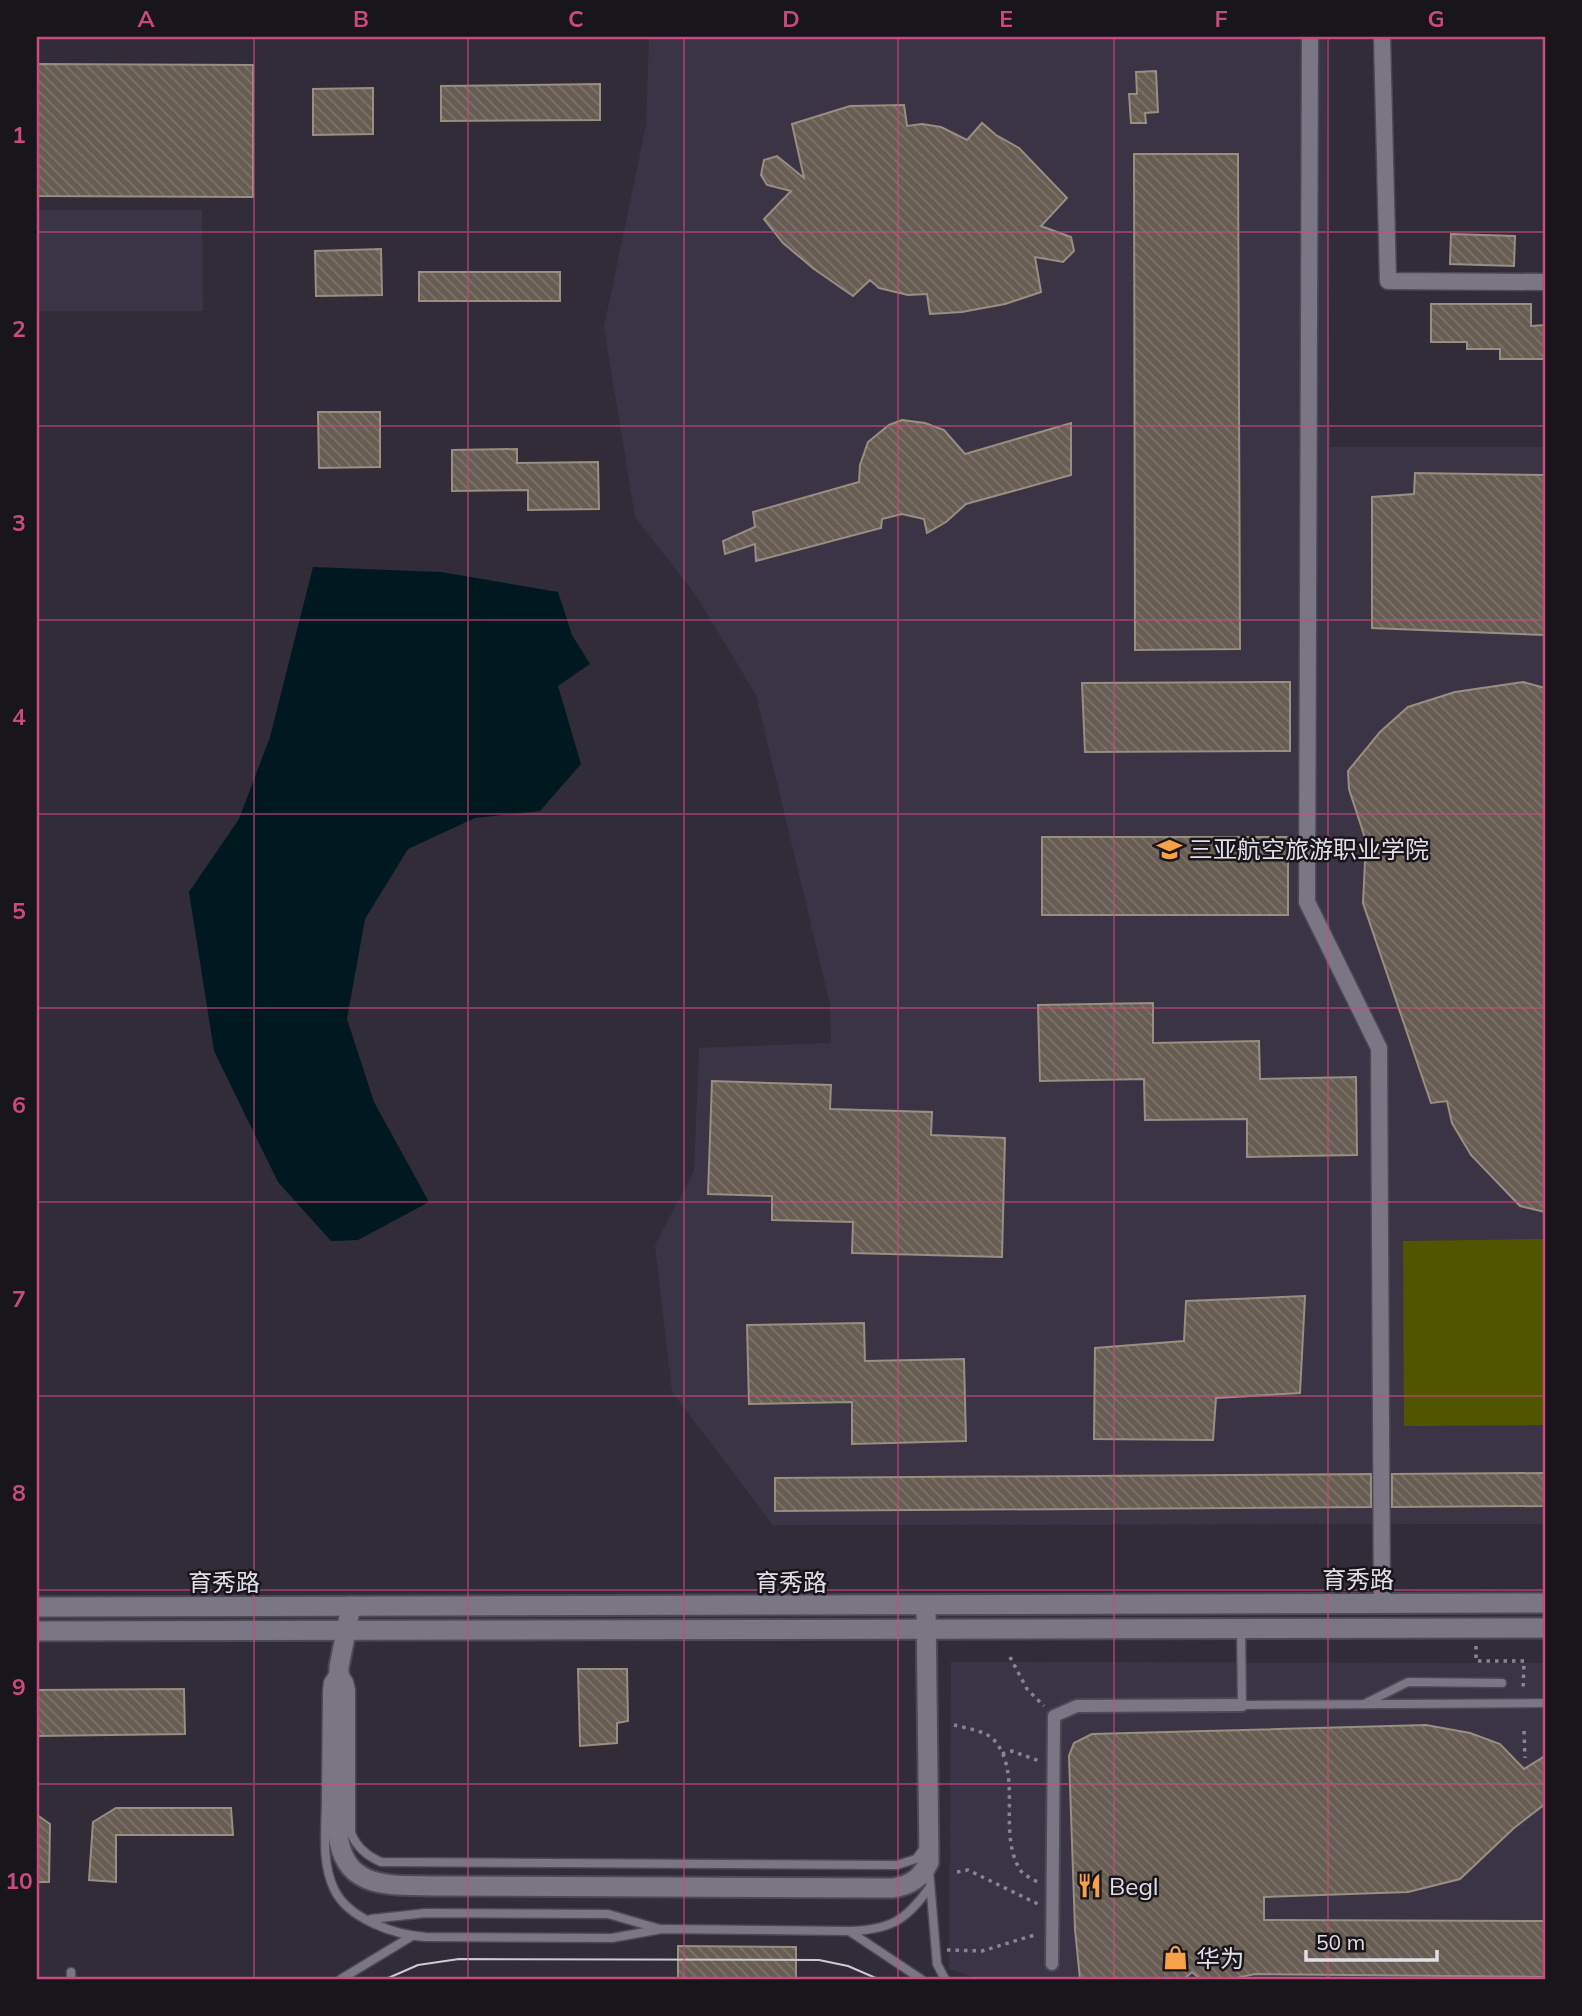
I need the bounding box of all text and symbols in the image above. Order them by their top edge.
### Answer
text: A [137,4,155,33]
text: B [353,4,369,33]
text: C [568,4,584,33]
text: D [782,4,800,33]
text: E [999,4,1013,33]
text: F [1214,4,1228,33]
text: G [1427,4,1445,33]
text: 1 [12,120,26,149]
text: 2 [12,314,26,343]
text: 3 [12,508,26,537]
text: 4 [12,702,26,731]
place label: 三亚航空旅游职业学院 [1189,834,1429,864]
school or university icon: 三亚航空旅游职业学院 [1155,835,1183,863]
text: 5 [12,896,26,925]
text: 6 [12,1090,26,1119]
text: 7 [12,1284,26,1313]
text: 8 [12,1478,26,1507]
street label: 育秀路 [1322,1564,1394,1594]
street label: 育秀路 [188,1567,260,1597]
street label: 育秀路 [755,1567,827,1597]
text: 9 [12,1672,26,1701]
text: 10 [5,1866,33,1895]
place label: Begl [1109,1871,1159,1901]
restaurant icon: Begl [1075,1872,1103,1900]
scale bar [1306,1918,1437,1962]
text: 50 m [1316,1929,1365,1955]
place label: 华为 [1196,1943,1244,1973]
shop icon: 华为 [1162,1944,1190,1972]

